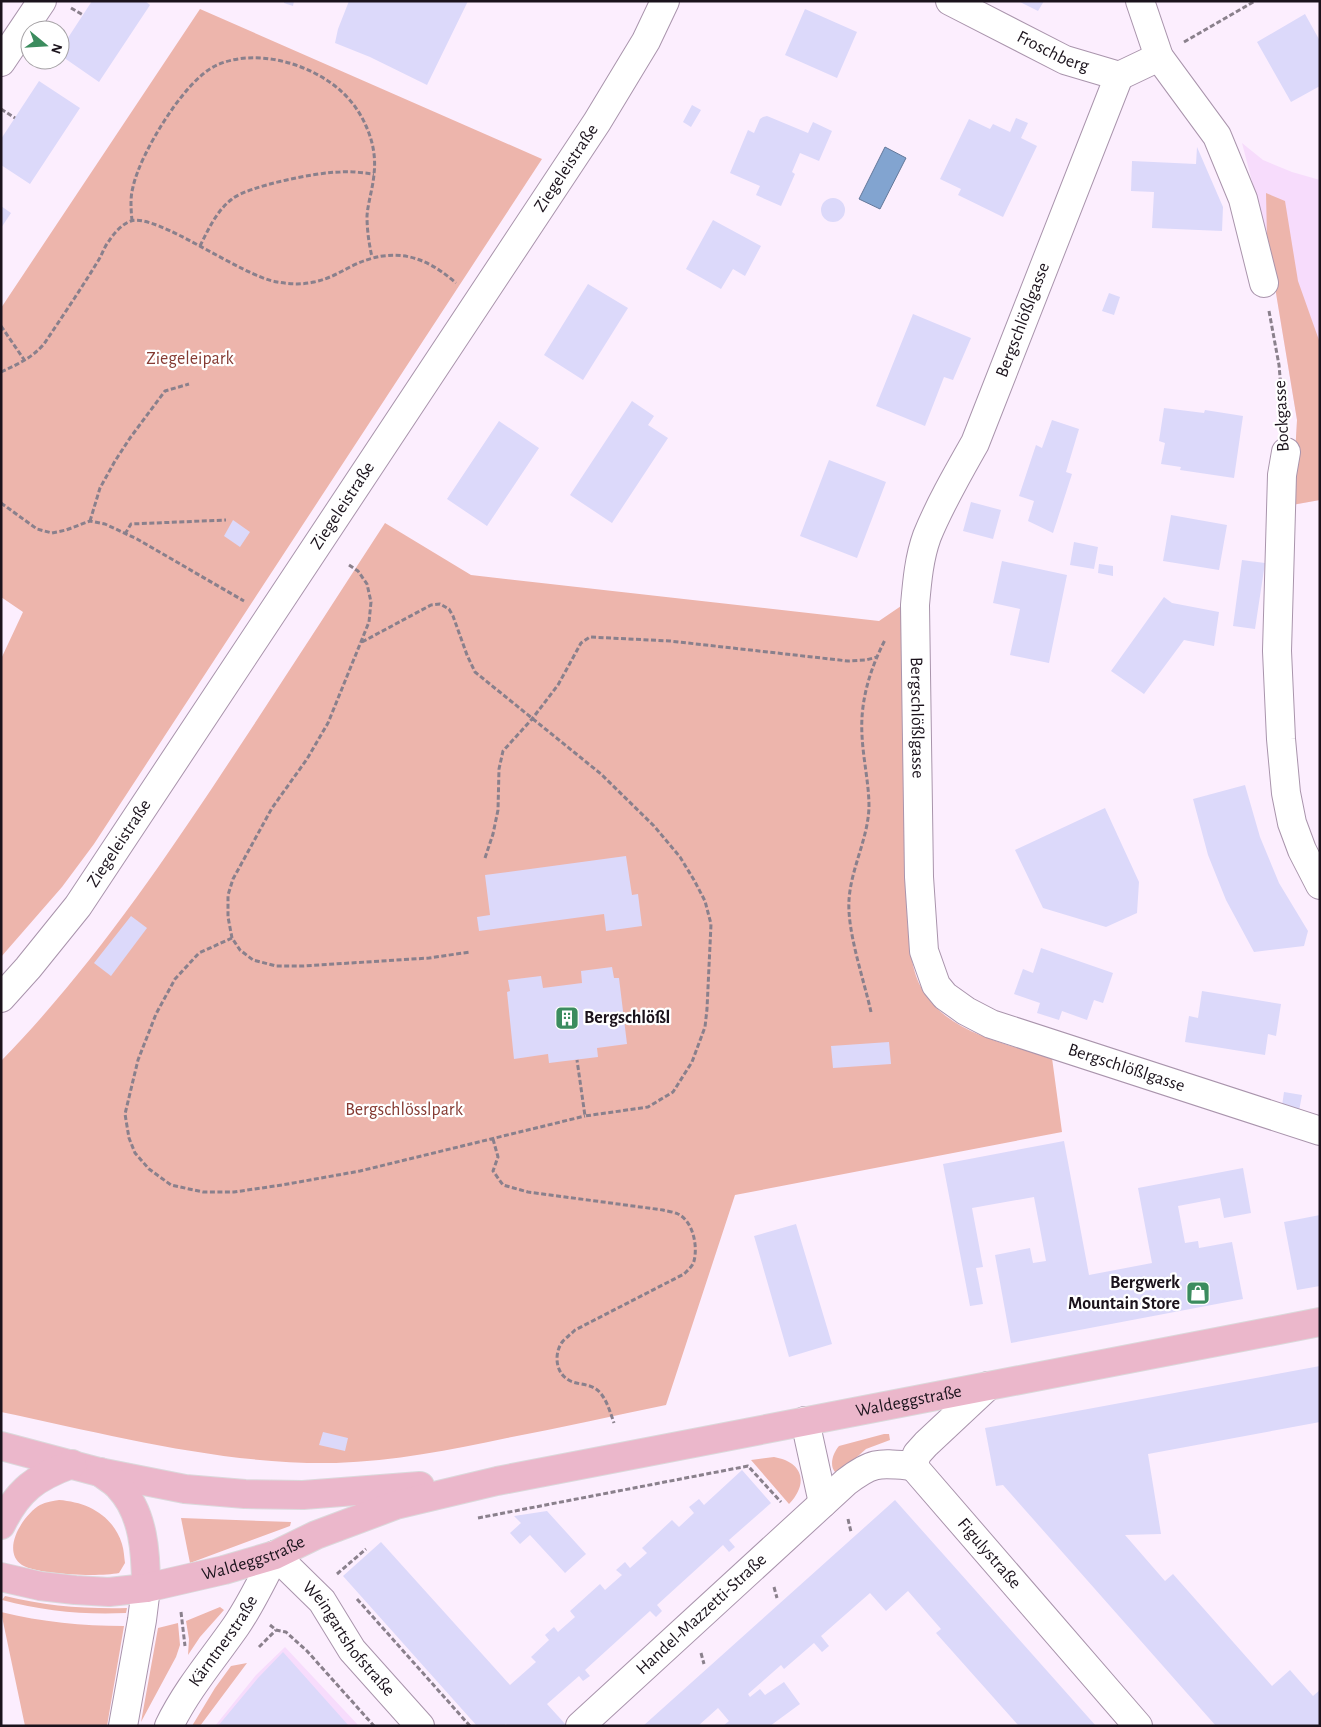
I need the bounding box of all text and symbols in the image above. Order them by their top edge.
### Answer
north arrow [20,20,70,70]
street label: Froschberg [1014,28,1091,76]
text: N [48,42,65,56]
street label: Ziegeleistraße [531,121,602,215]
street label: Bergschlößlgasse [993,260,1053,380]
park label: Ziegeleipark [146,350,235,368]
street label: Bockgasse [1271,380,1293,452]
street label: Ziegeleistraße [308,459,378,553]
street label: Bergschlößlgasse [907,657,927,779]
street label: Ziegeleistraße [84,796,155,891]
building icon: Bergschlößl [554,1005,580,1031]
place label: Bergschlößl [584,1009,670,1027]
street label: Bergschlößlgasse [1066,1041,1187,1095]
park label: Bergschlösslpark [345,1101,464,1119]
place label: Bergwerk Mountain Store [1068,1274,1180,1313]
shop icon: Bergwerk Mountain Store [1185,1280,1211,1306]
street label: Waldeggstraße [854,1382,963,1420]
street label: Figulystraße [954,1515,1024,1592]
street label: Waldeggstraße [200,1533,308,1584]
street label: Handel-Mazzetti-Straße [633,1550,770,1678]
street label: Weingartshofstraße [299,1578,398,1700]
street label: Kärntnerstraße [186,1593,261,1690]

